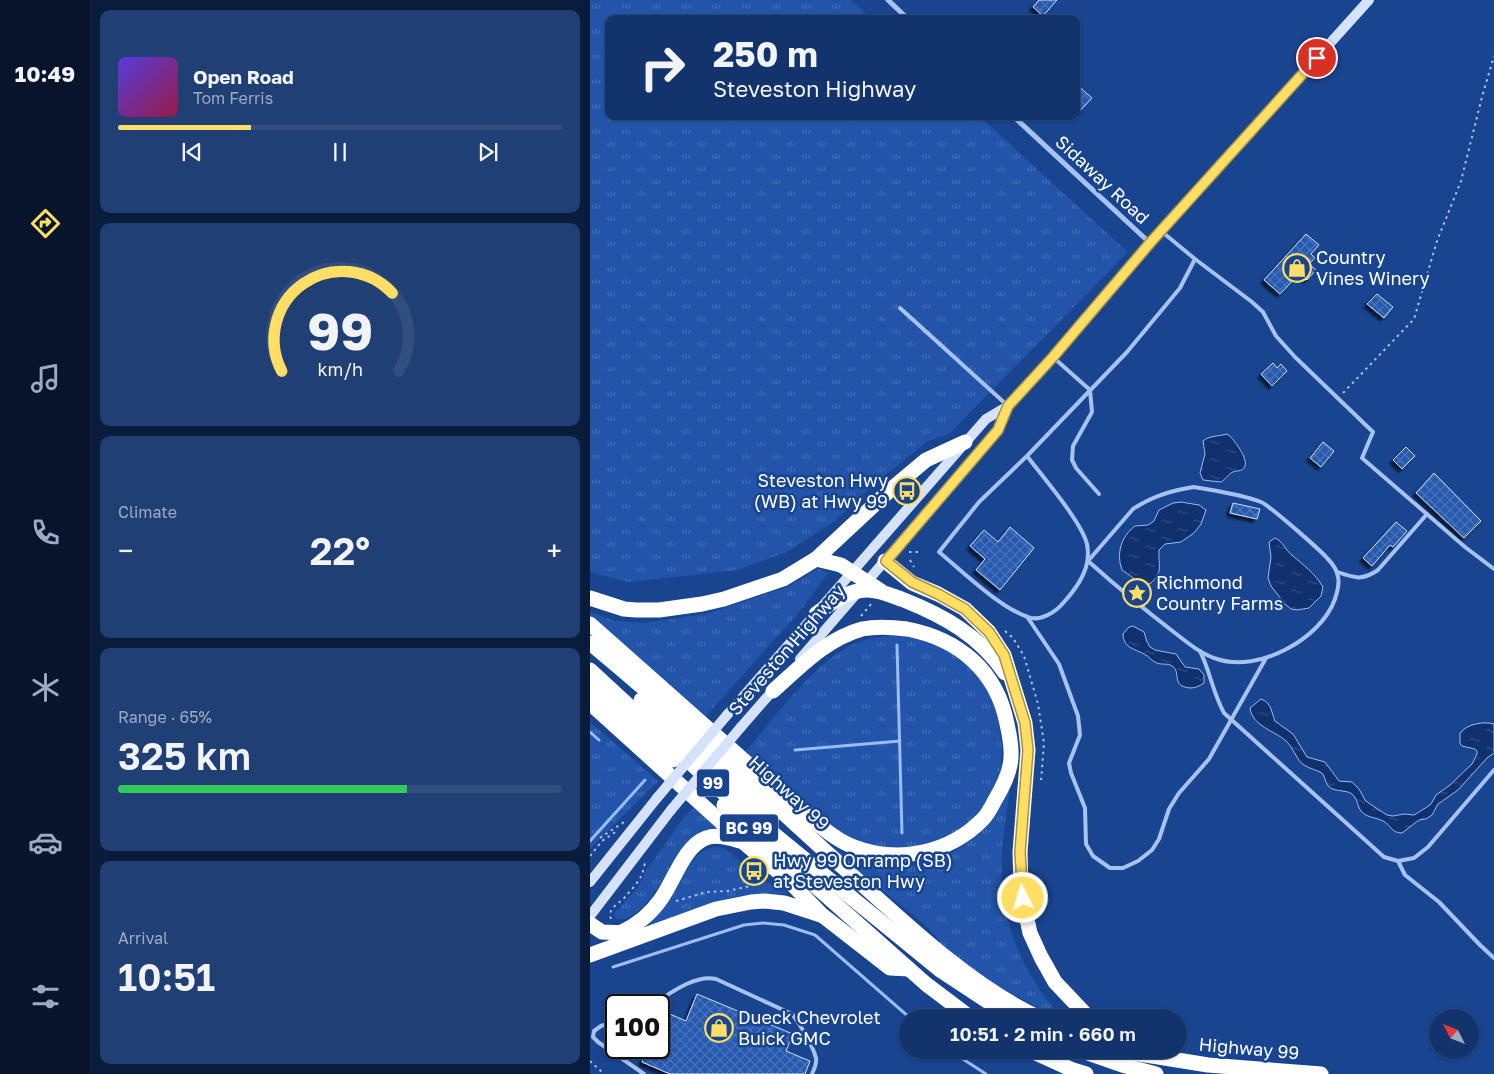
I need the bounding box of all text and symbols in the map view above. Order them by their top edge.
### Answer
text: 250 m [713,33,818,75]
icon: right [630,35,695,100]
pin [1296,37,1338,79]
icon: arrive [1303,44,1331,72]
text: 10:49 [15,60,75,87]
text: Open Road [193,65,294,88]
text: Steveston Highway [713,75,916,102]
text: Tom Ferris [193,88,273,108]
street label: Sidaway Road [1051,130,1154,228]
icon: previous [178,138,206,166]
icon: pause [326,138,354,166]
icon: next [474,138,502,166]
icon: directions [28,206,63,241]
place label: Country Vines Winery [1316,246,1430,289]
shop icon: Country Vines Winery [1282,253,1312,283]
text: 99 [307,299,373,361]
text: km/h [317,358,363,380]
icon: music [28,361,63,396]
place label: Steveston Hwy (WB) at Hwy 99 [754,469,888,512]
bus stop icon: Steveston Hwy (WB) at Hwy 99 [892,476,922,506]
text: Climate [118,502,177,522]
icon: phone [28,515,63,550]
text: 22° [310,528,370,573]
text: − [118,534,133,567]
text: + [547,534,562,567]
place label: Richmond Country Farms [1156,571,1283,614]
place icon: Richmond Country Farms [1122,578,1152,608]
street label: Steveston Highway [723,579,849,719]
icon: climate [28,670,63,705]
text: Range · 65% [118,707,212,727]
text: 325 km [118,733,251,778]
street label: Highway 99 [745,750,835,834]
road number: 99 [697,770,729,796]
road number: BC 99 [720,814,778,841]
icon: car [28,825,63,860]
place label: Hwy 99 Onramp (SB) at Steveston Hwy [773,849,953,892]
bus stop icon: Hwy 99 Onramp (SB) at Steveston Hwy [739,856,769,886]
position arrow [996,871,1048,923]
text: Arrival [118,928,168,948]
text: 10:51 [118,954,215,999]
icon: filters [28,979,63,1014]
speed limit sign: 100 [605,994,670,1059]
place label: Dueck Chevrolet Buick GMC [738,1006,881,1049]
north arrow [1429,1009,1479,1059]
map controls [1429,1009,1479,1059]
shop icon: Dueck Chevrolet Buick GMC [704,1013,734,1043]
text: 10:51 · 2 min · 660 m [950,1022,1136,1045]
street label: Highway 99 [1198,1033,1300,1063]

